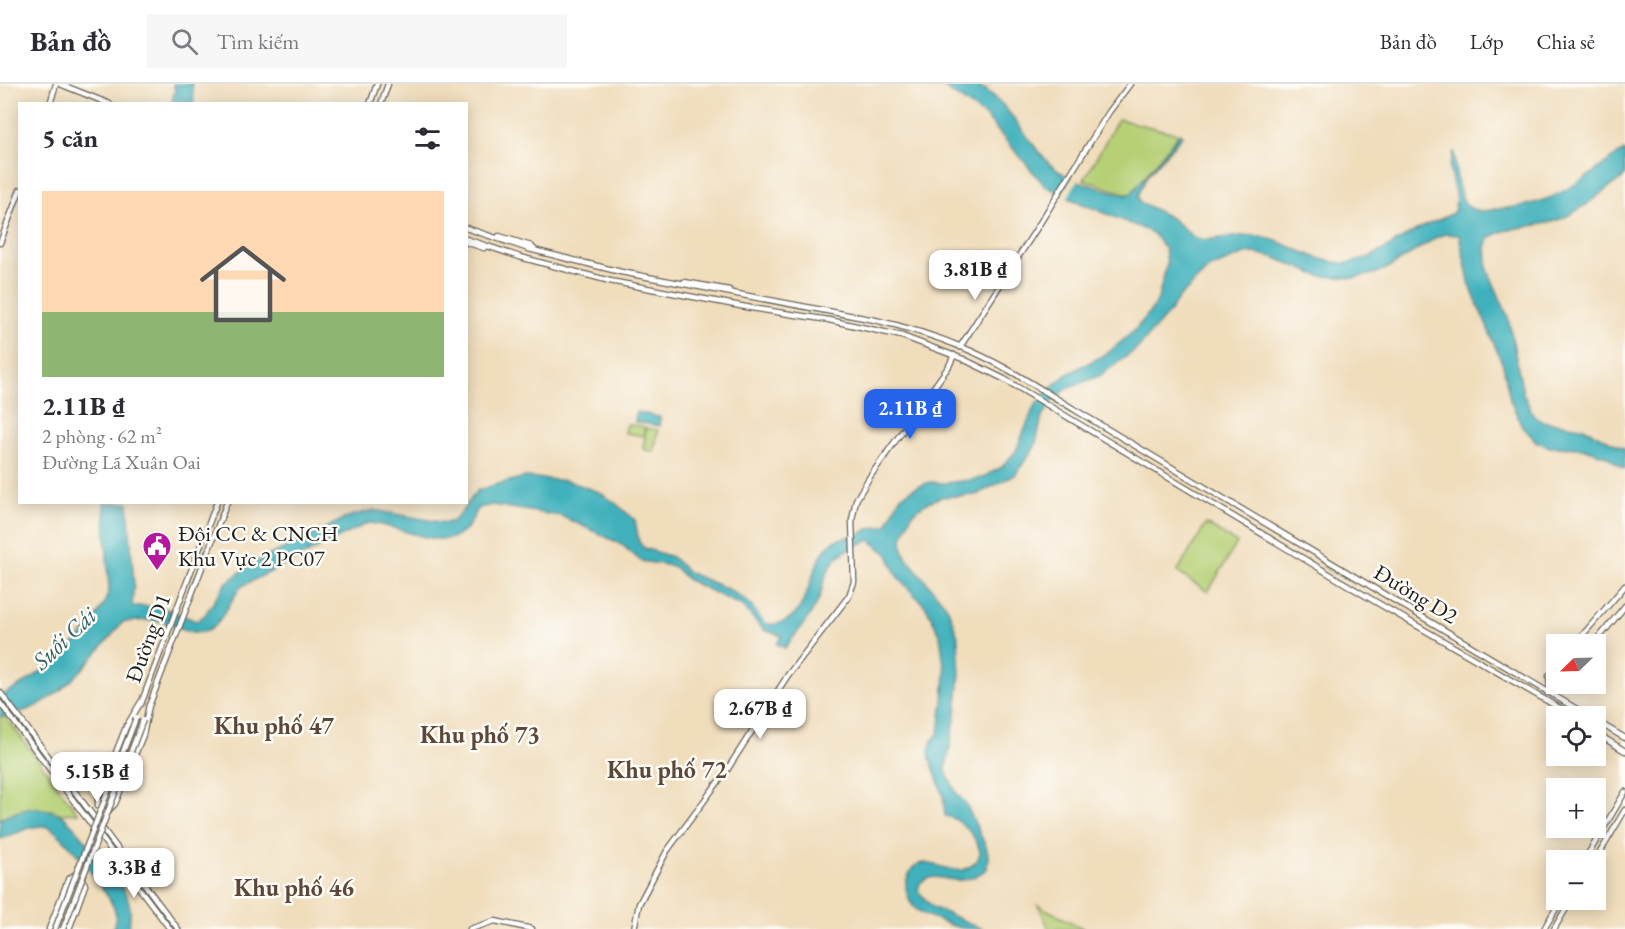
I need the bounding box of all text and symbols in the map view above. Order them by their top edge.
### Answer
search box [147,14,567,68]
text: Bản đồ [30,23,111,59]
icon: search [168,25,201,58]
text: Tìm kiếm [216,27,299,56]
text: Bản đồ [1380,28,1437,55]
text: Lớp [1470,28,1504,55]
text: Chia sẻ [1537,28,1595,55]
text: 5 căn [42,121,98,155]
icon: filters [411,122,444,155]
icon: home [189,230,297,338]
pin: 3.81B ₫ [920,250,1030,301]
text: 3.81B ₫ [943,256,1007,282]
text: 2.11B ₫ [42,389,125,423]
pin: 2.11B ₫ [855,389,965,440]
text: 2.11B ₫ [878,395,942,421]
text: 2 phòng · 62 m² [42,423,162,449]
text: Đường Lã Xuân Oai [42,449,201,475]
place label: Đội CC & CNCH Khu Vực 2 PC07 [178,519,338,573]
public building icon: Đội CC & CNCH Khu Vực 2 PC07 [141,530,173,572]
street label: Đường D2 [1369,558,1464,631]
street label: Đường D1 [119,589,177,687]
water label: Suối Cái [25,599,103,677]
north arrow [1546,634,1606,694]
map controls [1546,634,1606,910]
pin: 2.67B ₫ [705,689,815,740]
text: 2.67B ₫ [728,695,792,721]
button: locate [1546,706,1606,766]
district label: Khu phố 47 [214,710,334,741]
district label: Khu phố 73 [420,719,540,750]
pin: 5.15B ₫ [42,752,152,803]
district label: Khu phố 72 [607,754,727,785]
text: 5.15B ₫ [65,758,129,784]
button: + [1546,778,1606,838]
pin: 3.3B ₫ [85,848,183,899]
button: − [1546,850,1606,910]
text: 3.3B ₫ [107,854,161,880]
district label: Khu phố 46 [234,872,354,903]

